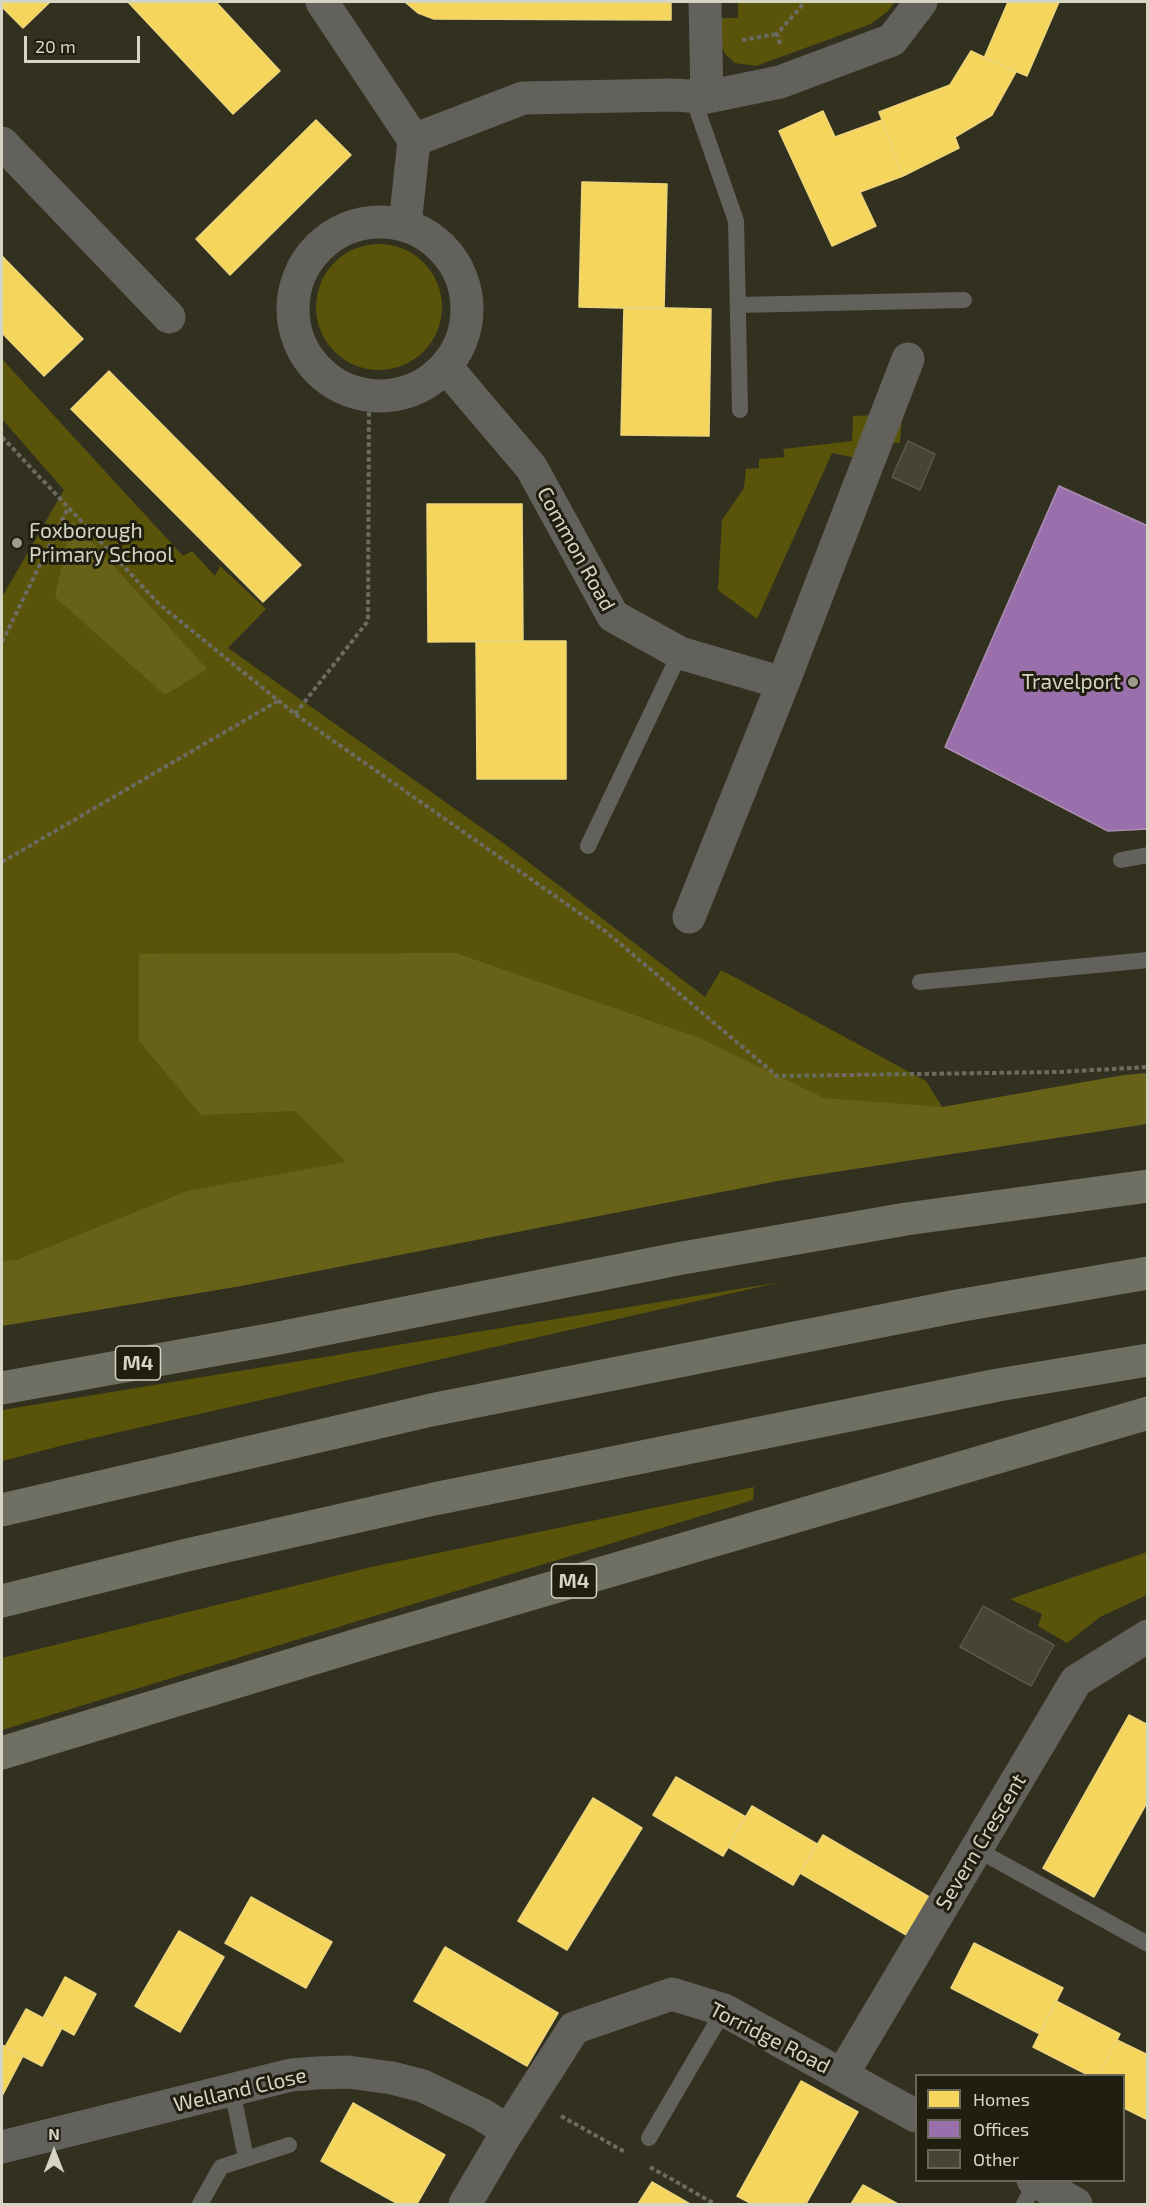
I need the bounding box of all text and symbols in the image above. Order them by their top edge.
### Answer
scale bar [27,24,142,62]
text: 20 m [35,35,76,57]
street label: Common Road [532,483,620,615]
place label: Foxborough Primary School [29,518,174,568]
marker: Foxborough Primary School [10,536,24,550]
place label: Travelport [1022,669,1121,695]
marker: Travelport [1126,675,1140,689]
road number: M4 [116,1346,160,1380]
road number: M4 [552,1564,596,1598]
street label: Severn Crescent [930,1769,1032,1915]
street label: Torridge Road [706,1997,834,2079]
street label: Welland Close [171,2062,309,2118]
legend [915,2074,1125,2182]
text: Homes [973,2088,1030,2110]
text: Offices [973,2118,1029,2140]
north arrow [24,2122,84,2182]
text: N [48,2124,60,2143]
text: Other [973,2148,1019,2170]

